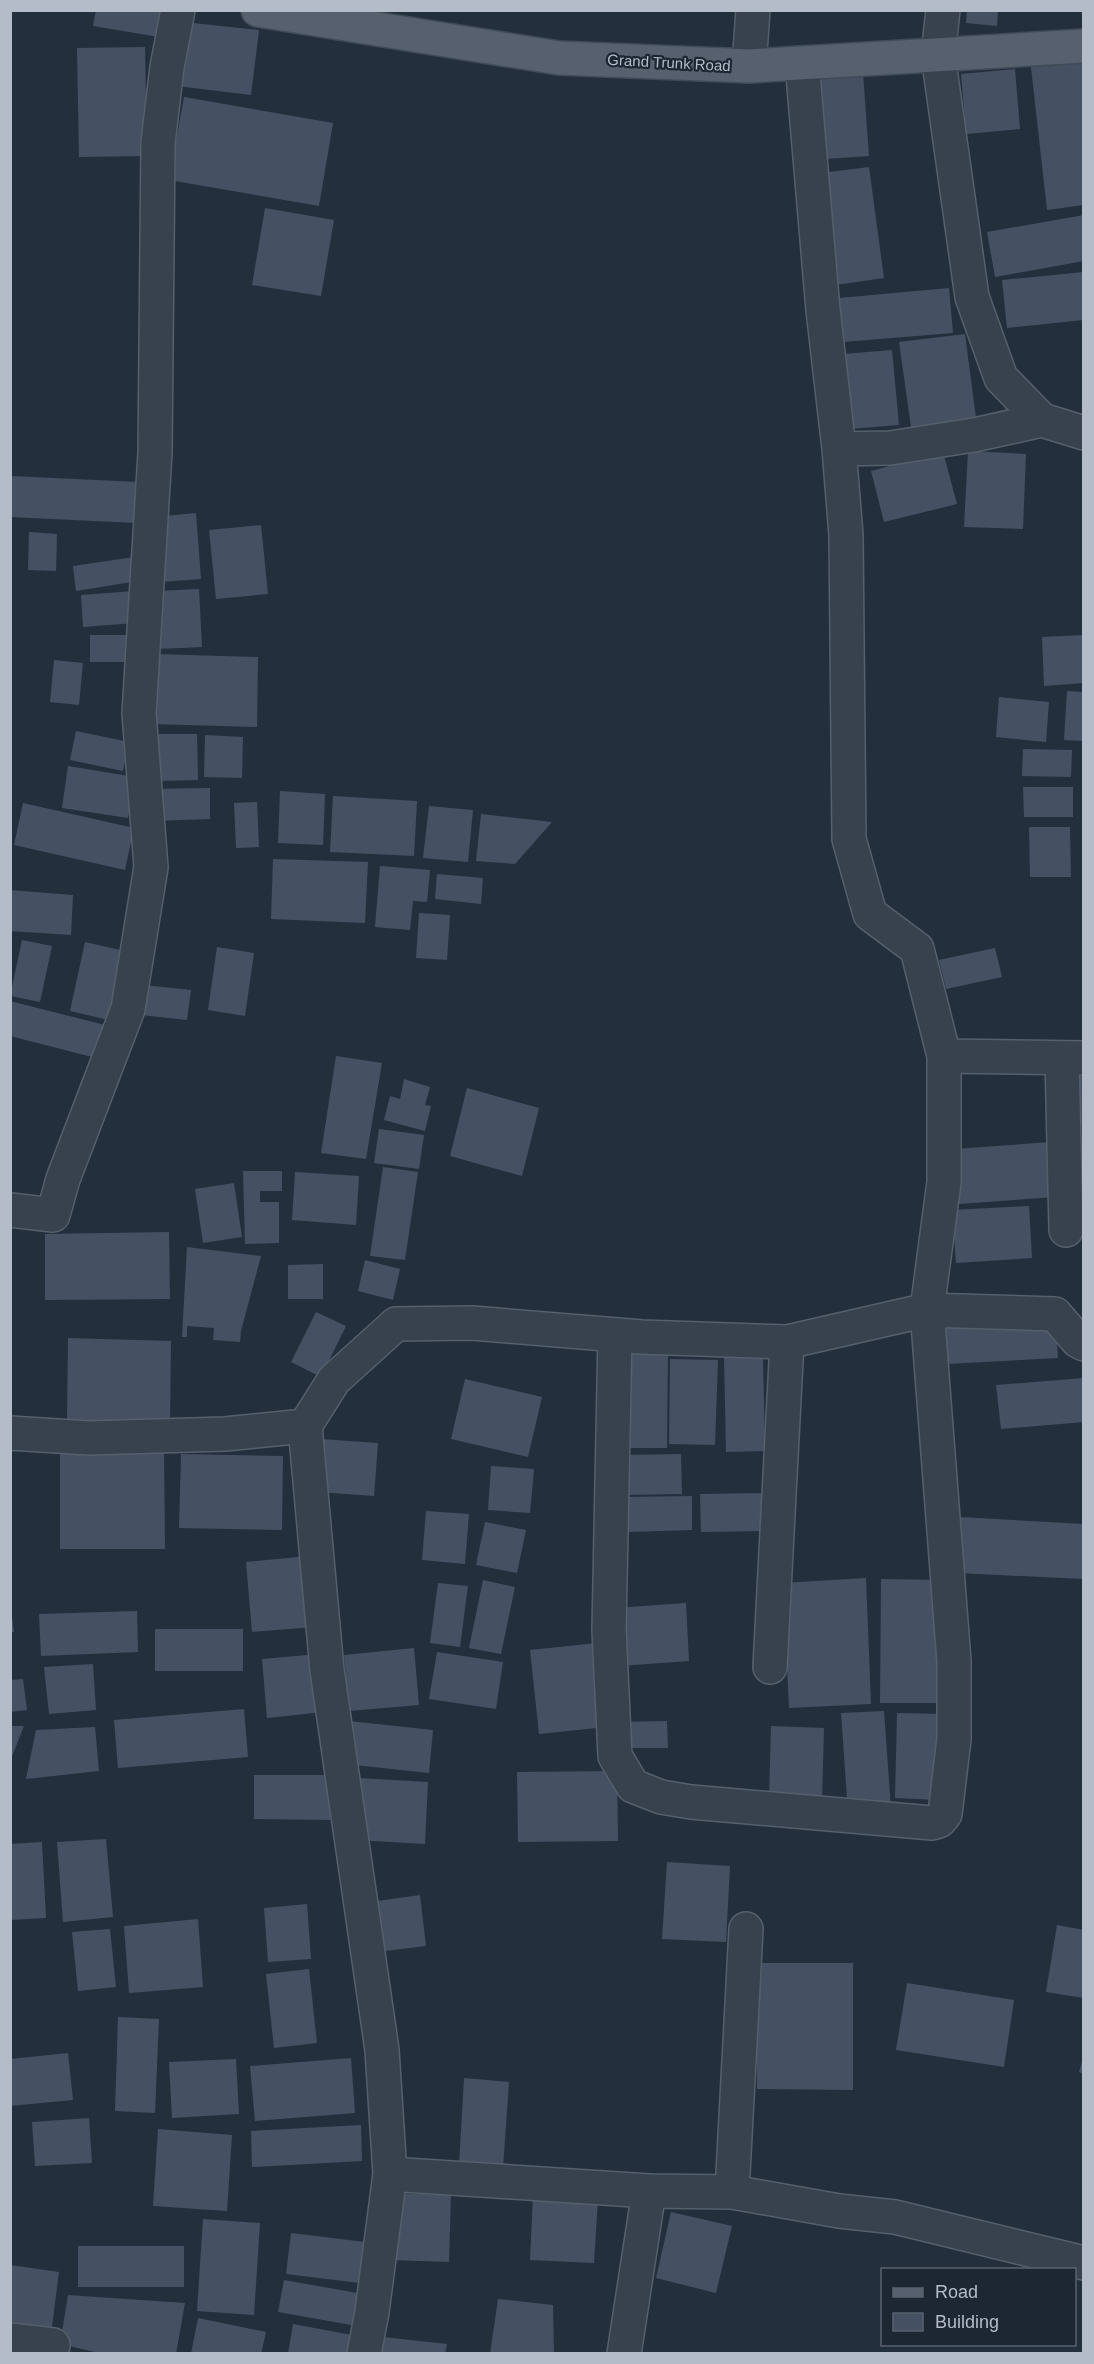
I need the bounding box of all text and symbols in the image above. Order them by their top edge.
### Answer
street label: Grand Trunk Road [607,51,731,74]
legend [881,2268,1076,2346]
text: Road [935,2282,978,2302]
text: Building [935,2312,999,2332]

